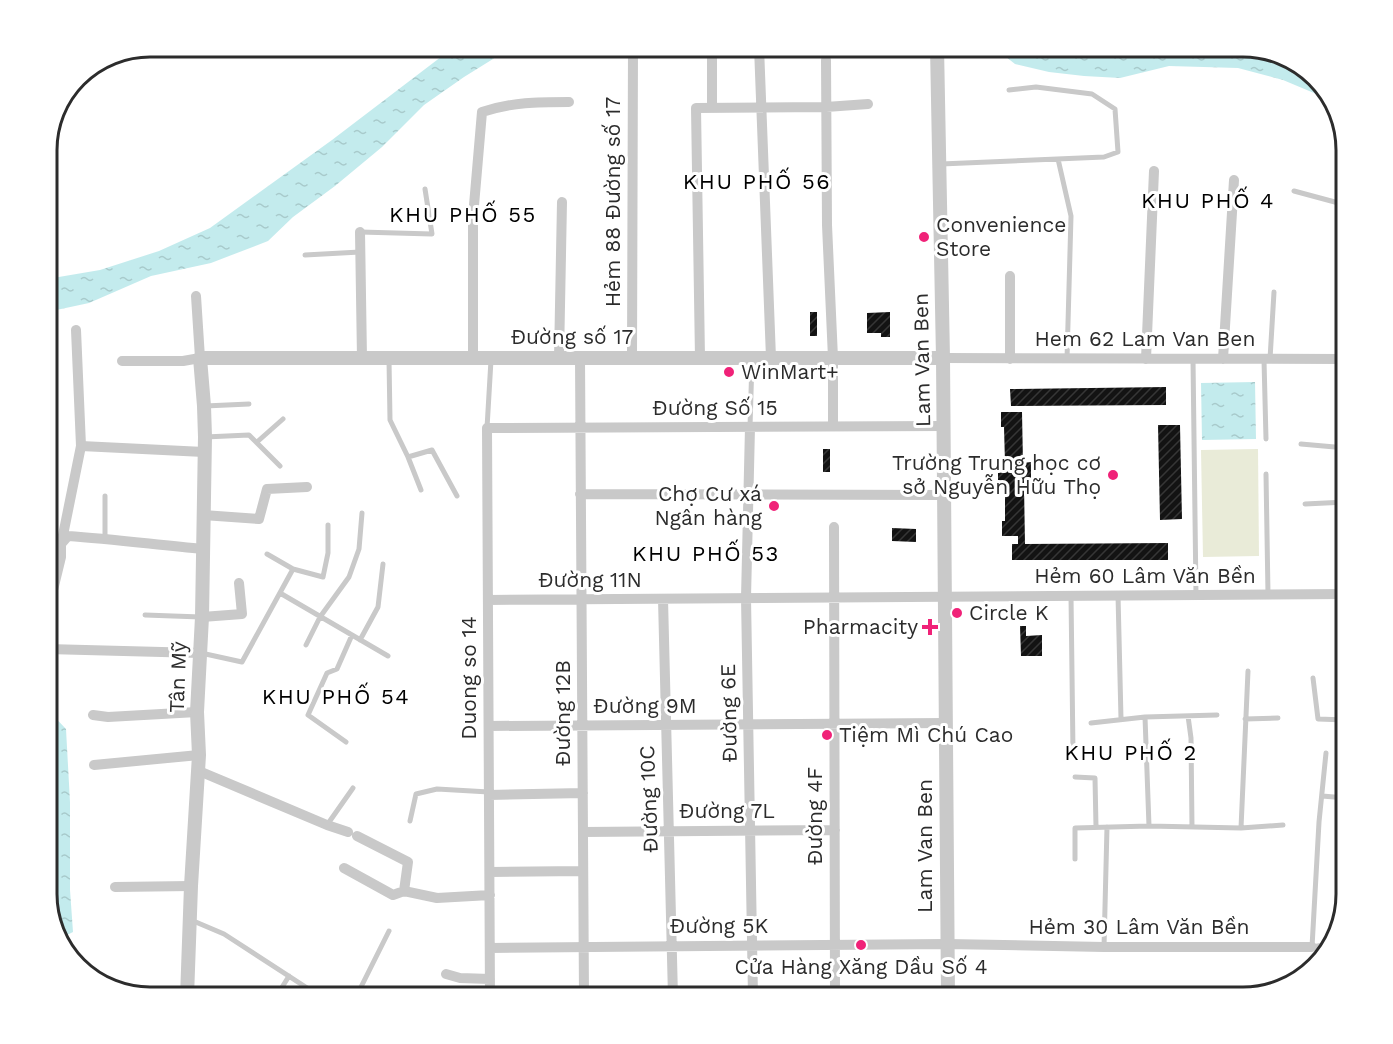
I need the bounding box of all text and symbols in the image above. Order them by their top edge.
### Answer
street label: Hẻm 88 Đường số 17 [600,97,625,307]
district label: KHU PHỐ 56 [683,167,831,194]
district label: KHU PHỐ 4 [1141,186,1275,213]
district label: KHU PHỐ 55 [389,200,537,227]
place label: Convenience Store [936,212,1066,261]
marker: Convenience Store [917,230,931,244]
street label: Lam Van Ben [908,293,935,427]
street label: Đường số 17 [511,324,634,349]
street label: Hem 62 Lam Van Ben [1035,326,1255,351]
place label: WinMart+ [741,359,839,384]
marker: WinMart+ [722,365,736,379]
street label: Đường Số 15 [652,395,778,420]
place label: Trường Trung học cơ sở Nguyễn Hữu Thọ [892,450,1101,499]
marker: Trường Trung học cơ sở Nguyễn Hữu Thọ [1106,468,1120,482]
place label: Chợ Cư xá Ngân hàng [655,481,763,530]
marker: Chợ Cư xá Ngân hàng [767,499,781,513]
district label: KHU PHỐ 53 [632,539,780,566]
street label: Hẻm 60 Lâm Văn Bền [1034,563,1256,588]
street label: Đường 11N [538,567,642,592]
place label: Circle K [969,600,1049,625]
marker: Circle K [950,606,964,620]
place label: Pharmacity [803,614,918,639]
street label: Duong so 14 [456,616,481,740]
marker: Pharmacity [923,620,937,634]
street label: Tân Mỹ [164,641,191,713]
street label: Đường 12B [550,660,575,766]
street label: Đường 6E [715,664,742,762]
district label: KHU PHỐ 54 [262,682,410,709]
street label: Đường 9M [593,693,697,718]
place label: Tiệm Mì Chú Cao [839,722,1013,747]
marker: Tiệm Mì Chú Cao [820,728,834,742]
district label: KHU PHỐ 2 [1064,738,1198,765]
street label: Đường 10C [634,745,663,853]
street label: Đường 4F [802,767,827,865]
street label: Lam Van Ben [912,779,937,913]
street label: Đường 7L [679,798,775,823]
street label: Đường 5K [670,913,768,938]
street label: Hẻm 30 Lâm Văn Bền [1028,914,1250,939]
marker: Cửa Hàng Xăng Dầu Số 4 [854,938,868,952]
place label: Cửa Hàng Xăng Dầu Số 4 [734,954,988,979]

